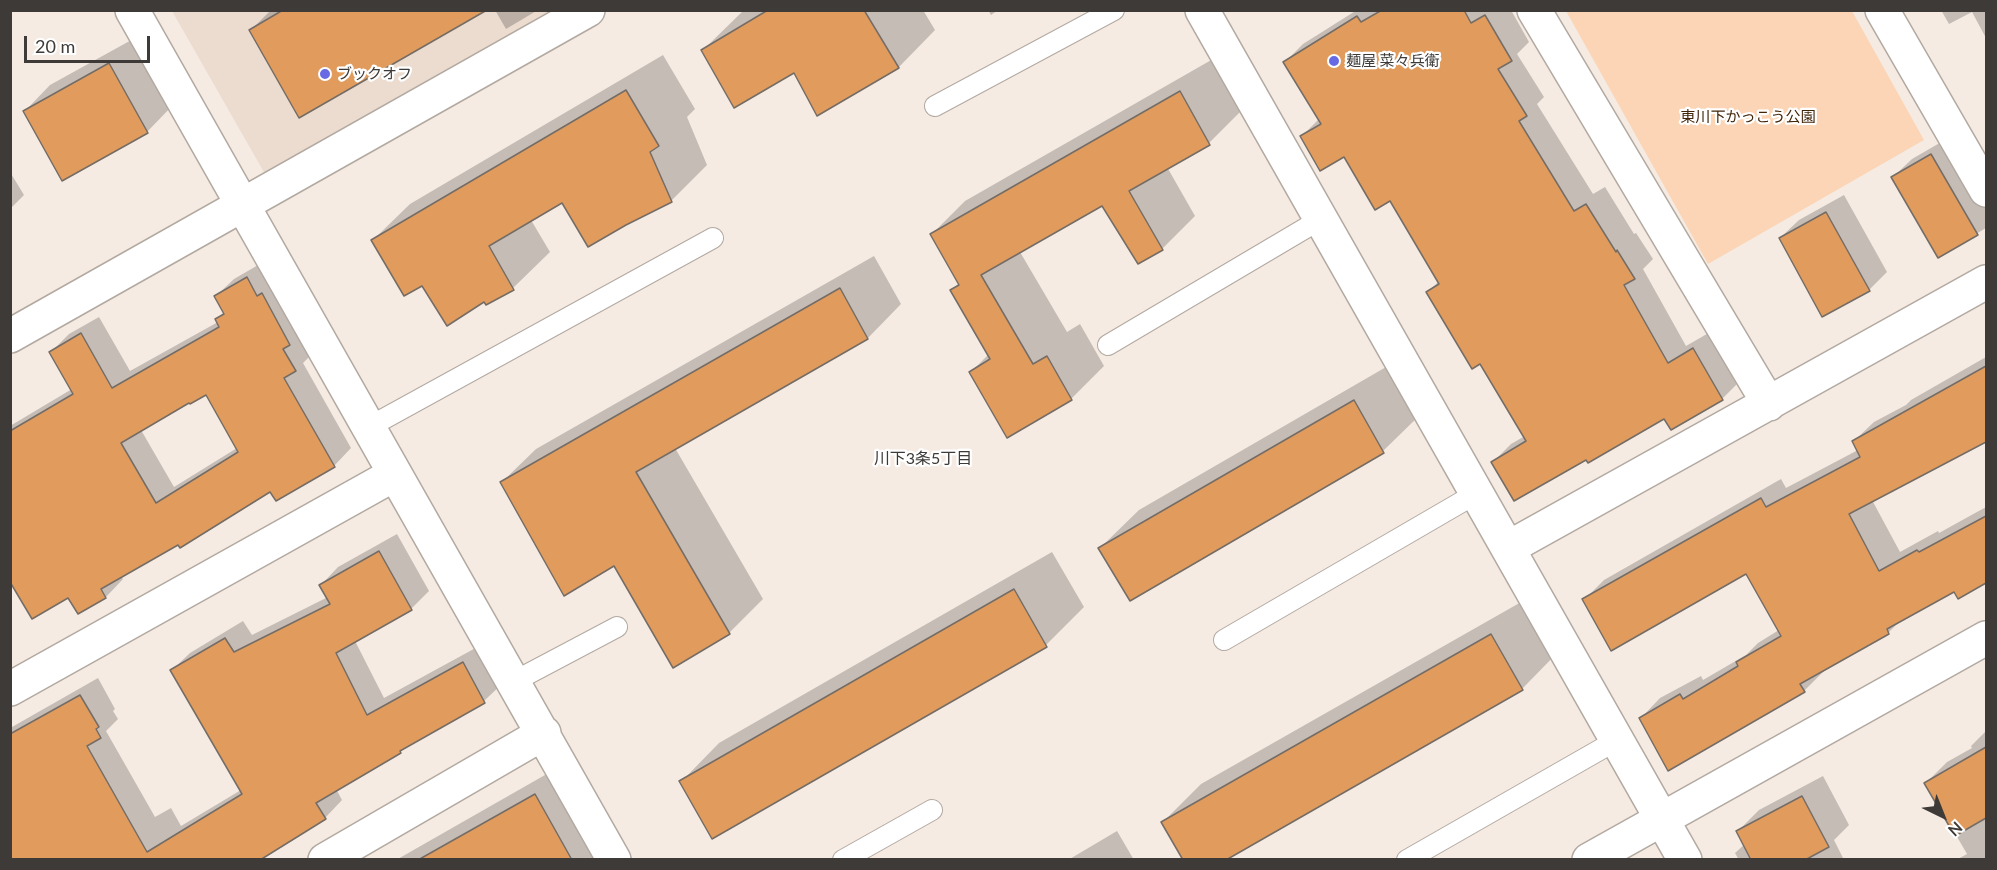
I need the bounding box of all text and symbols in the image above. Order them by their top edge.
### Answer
scale bar [27,24,153,62]
text: 20 m [35,35,75,57]
place label: 麺屋 菜々兵衛 [1346,52,1440,70]
marker: 麺屋 菜々兵衛 [1327,54,1341,68]
place label: ブックオフ [337,65,412,83]
marker: ブックオフ [318,67,332,81]
park label: 東川下かっこう公園 [1681,108,1815,126]
district label: 川下3条5丁目 [874,449,972,469]
north arrow [1913,786,1973,846]
text: N [1945,818,1967,841]

